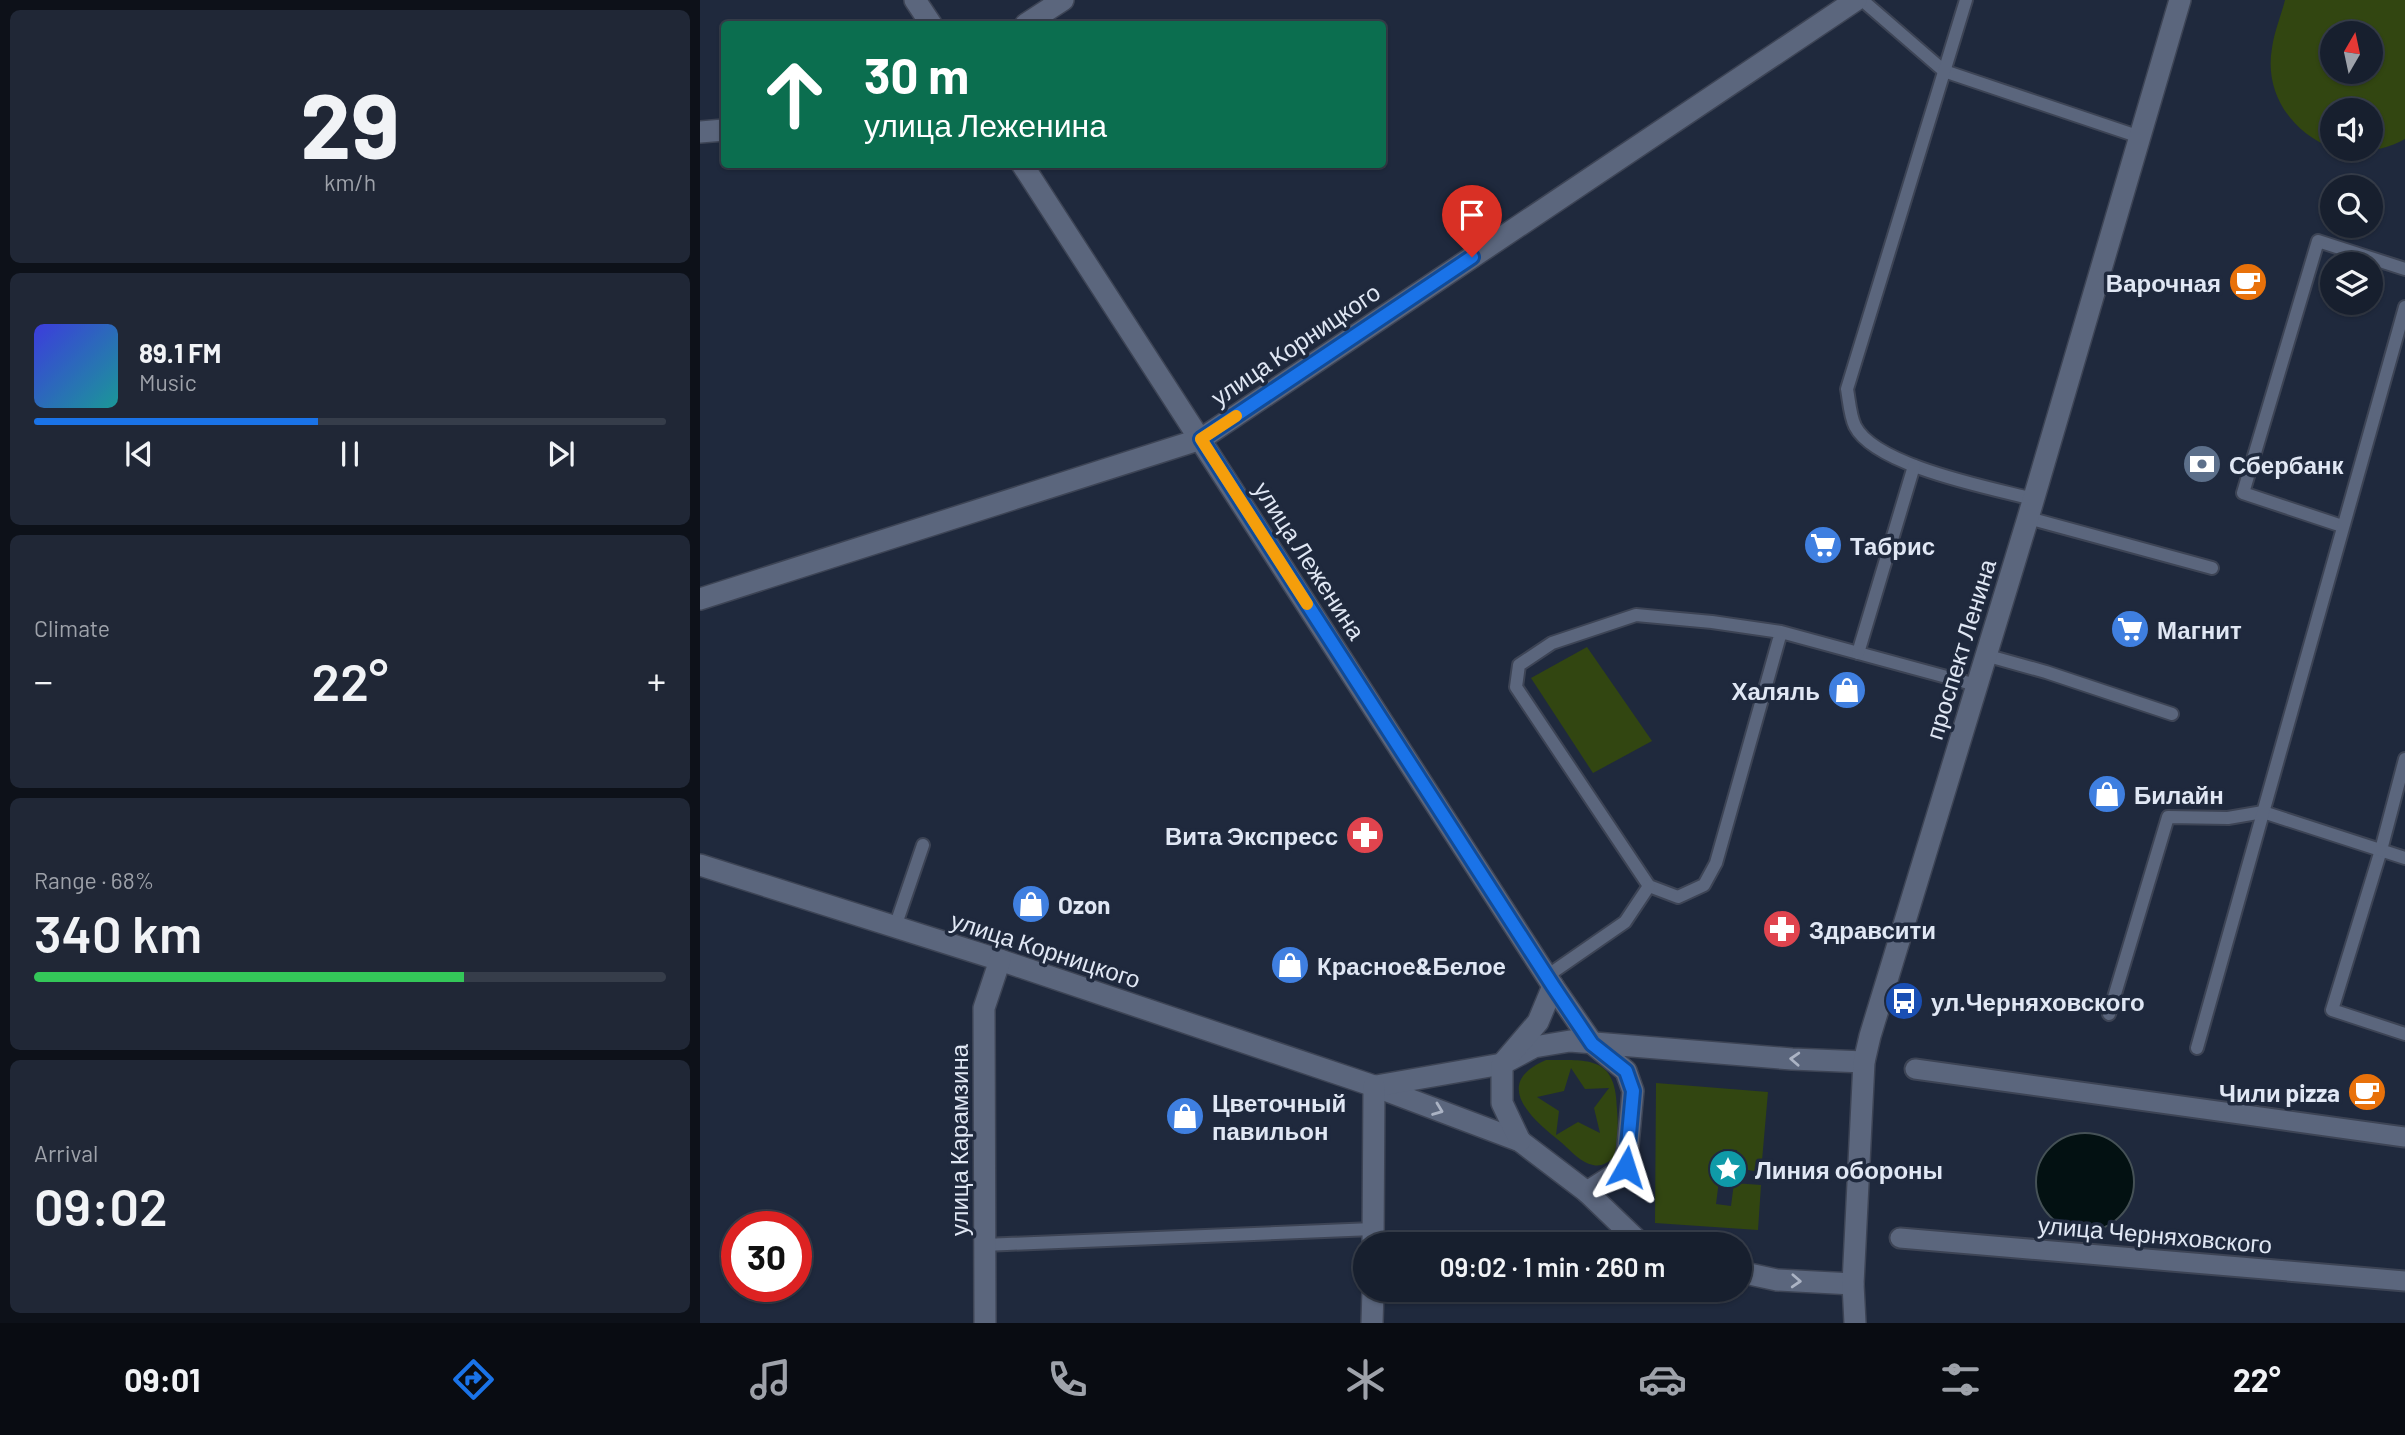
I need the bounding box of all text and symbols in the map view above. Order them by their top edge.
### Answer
north arrow [2320,21,2384,84]
map controls [2320,21,2383,315]
text: 30 m [864,45,969,104]
icon: ahead [749,49,840,140]
text: 29 [300,68,400,177]
button: sound [2320,98,2383,161]
text: улица Леженина [864,105,1107,143]
text: km/h [324,168,376,196]
button: search [2320,175,2383,238]
pin [1442,185,1502,257]
icon: arrive [1453,196,1491,234]
button: layers [2320,252,2383,315]
cafe icon: Варочная [2227,261,2269,303]
place label: Варочная [2106,268,2221,297]
street label: улица Корницкого [1205,277,1385,411]
text: 89.1 FM [139,337,221,368]
text: Music [139,368,197,396]
icon: previous [120,435,158,473]
icon: pause [331,435,369,473]
icon: next [542,435,580,473]
bank icon: Сбербанк [2181,443,2223,485]
place label: Сбербанк [2229,450,2345,479]
street label: улица Леженина [1248,476,1372,645]
supermarket icon: Табрис [1802,524,1844,566]
place label: Табрис [1850,531,1935,560]
street label: проспект Ленина [1919,555,2001,743]
supermarket icon: Магнит [2109,608,2151,650]
text: Climate [34,614,110,642]
place label: Магнит [2157,615,2242,644]
text: 22° [312,649,388,711]
text: − [34,657,53,703]
text: + [647,657,666,703]
shop icon: Халяль [1826,669,1868,711]
place label: Халяль [1731,676,1820,705]
shop icon: Билайн [2086,773,2128,815]
place label: Билайн [2134,780,2224,809]
pharmacy icon: Вита Экспресс [1344,814,1386,856]
place label: Вита Экспресс [1165,821,1338,850]
text: Range · 68% [34,866,154,894]
shop icon: Ozon [1010,883,1052,925]
place label: Ozon [1058,890,1110,919]
text: 340 km [34,901,202,963]
street label: улица Корницкого [948,905,1144,993]
pharmacy icon: Здравсити [1761,908,1803,950]
place label: Здравсити [1809,915,1936,944]
shop icon: Красное&Белое [1269,944,1311,986]
place label: Красное&Белое [1317,951,1506,980]
bus stop icon: ул.Черняховского [1883,980,1925,1022]
place label: ул.Черняховского [1931,987,2145,1016]
street label: улица Карамзина [944,1043,973,1236]
one-way arrow [1790,1051,1801,1066]
cafe icon: Чили pizza [2346,1071,2388,1113]
place label: Чили pizza [2219,1078,2340,1107]
place label: Цветочный павильон [1212,1088,1346,1145]
shop icon: Цветочный павильон [1164,1095,1206,1137]
one-way arrow [1432,1102,1444,1116]
position arrow [1589,1130,1663,1204]
text: Arrival [34,1139,98,1167]
place icon: Линия обороны [1707,1148,1749,1190]
place label: Линия обороны [1755,1155,1943,1184]
text: 09:02 [34,1174,168,1236]
street label: улица Черняховского [2037,1209,2273,1259]
speed limit sign: 30 [721,1211,812,1302]
text: 09:02 · 1 min · 260 m [1440,1251,1665,1282]
one-way arrow [1790,1274,1801,1289]
icon: directions [449,1355,498,1404]
icon: music [746,1355,795,1404]
icon: phone [1043,1355,1092,1404]
icon: climate [1341,1355,1390,1404]
icon: car [1638,1355,1687,1404]
icon: filters [1936,1355,1985,1404]
text: 09:01 [124,1360,200,1398]
text: 22° [2233,1360,2281,1398]

